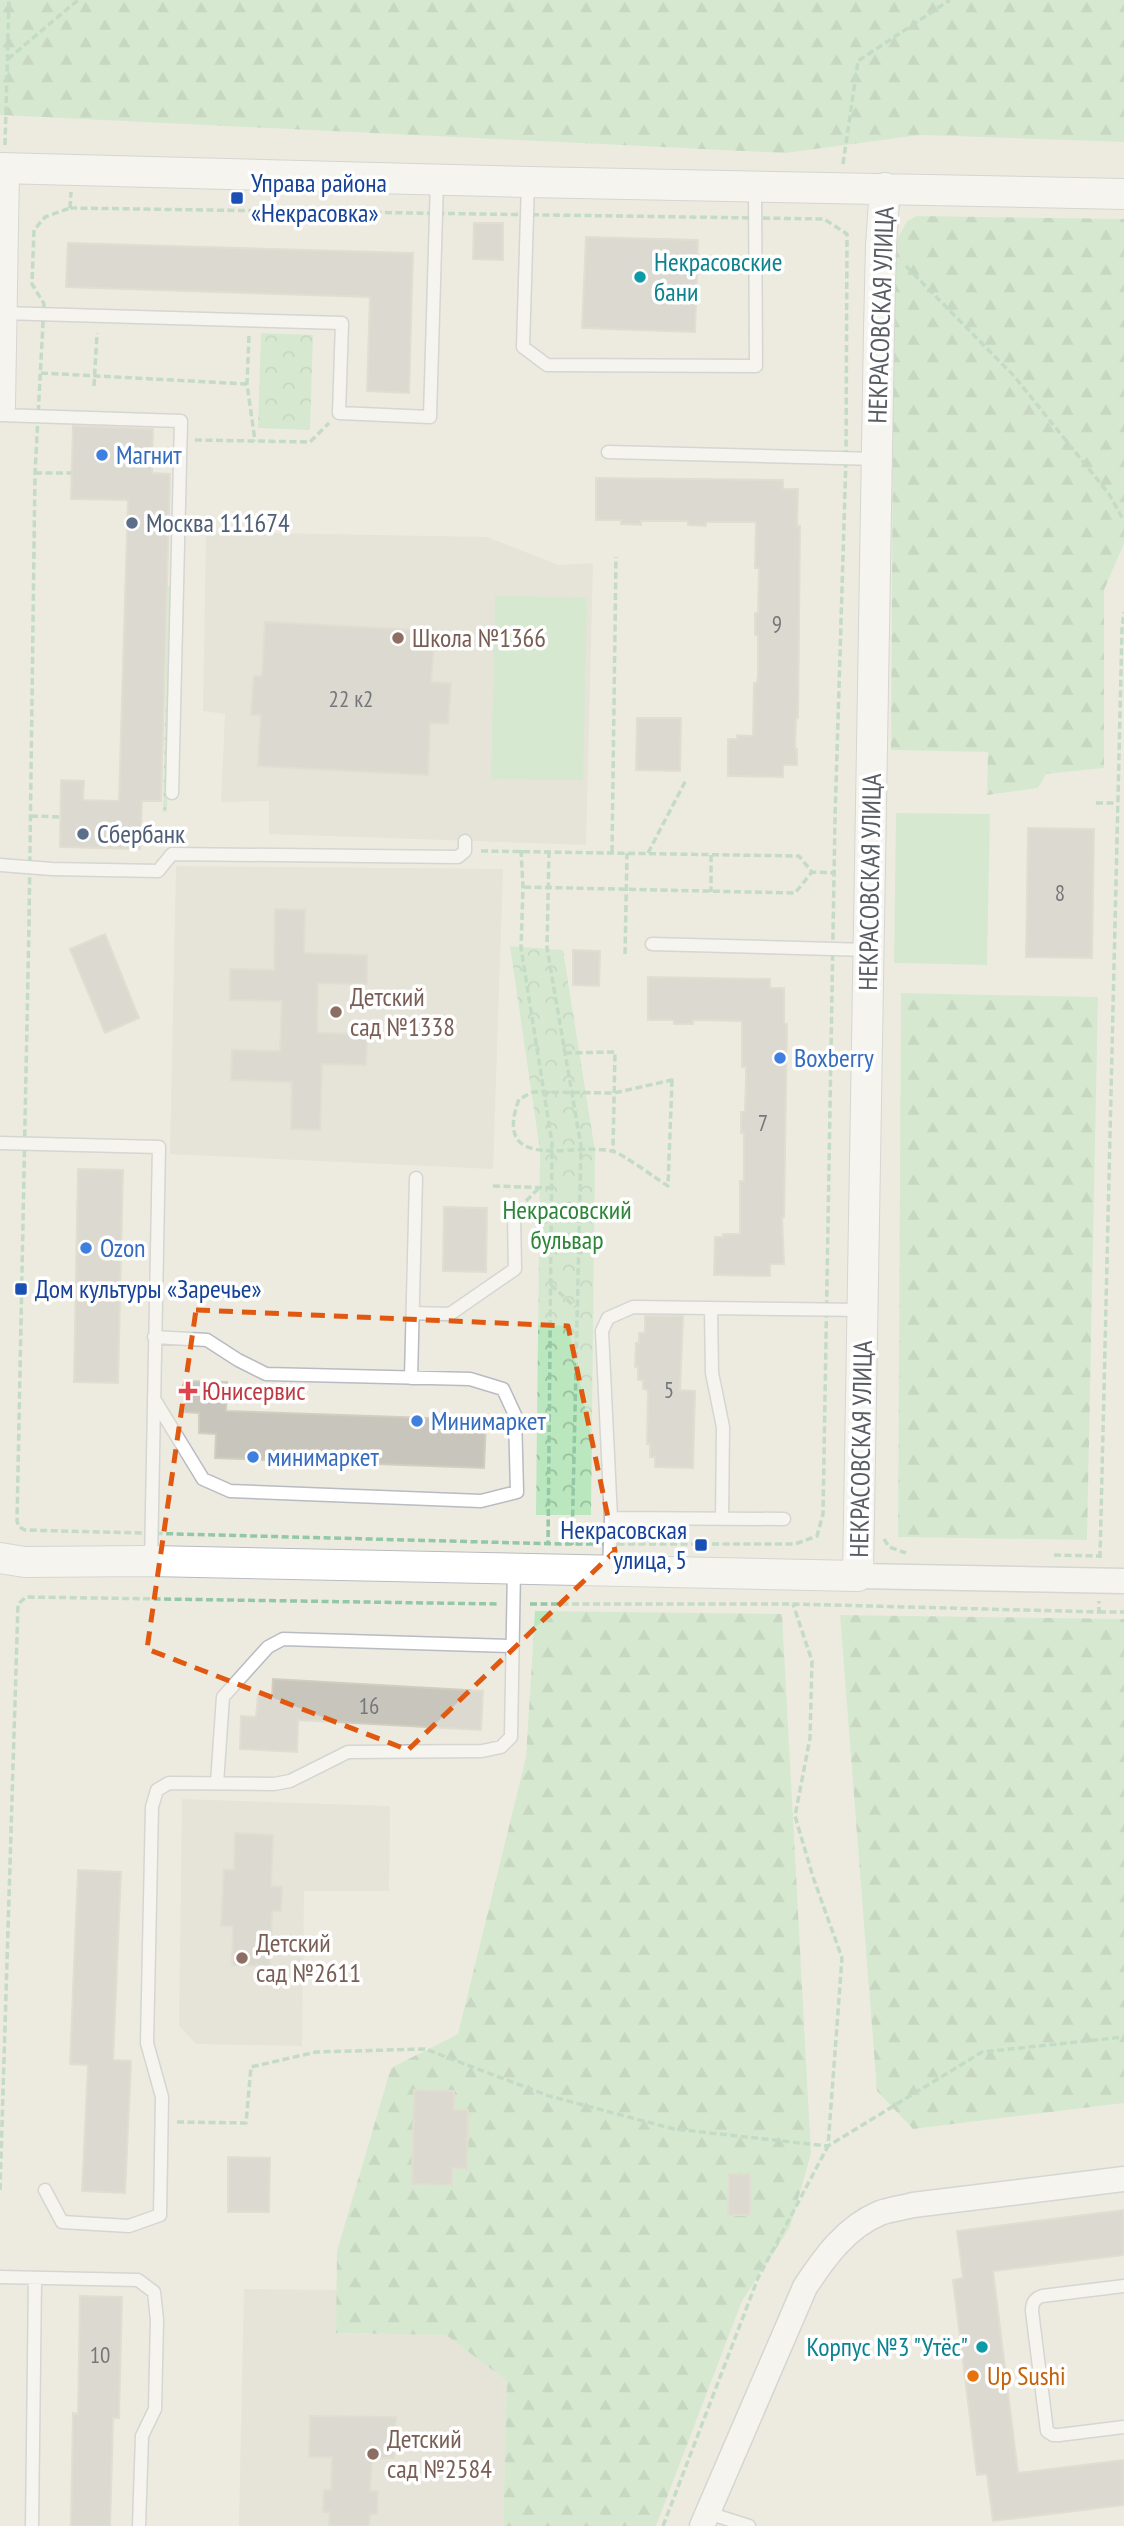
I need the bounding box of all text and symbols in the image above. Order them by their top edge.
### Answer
place label: Управа района «Некрасовка» [251,166,387,229]
marker: Управа района «Некрасовка» [229,190,245,206]
street label: НЕКРАСОВСКАЯ УЛИЦА [860,205,901,424]
place label: Некрасовские бани [654,245,782,308]
marker: Некрасовские бани [632,269,648,285]
place label: Магнит [116,438,182,471]
marker: Магнит [94,447,110,463]
place label: Москва 111674 [146,506,290,539]
marker: Москва 111674 [124,515,140,531]
house number: 9 [772,609,782,638]
place label: Школа №1366 [412,621,546,654]
marker: Школа №1366 [390,630,406,646]
house number: 22 к2 [329,684,373,713]
street label: НЕКРАСОВСКАЯ УЛИЦА [851,773,888,991]
place label: Сбербанк [97,817,185,850]
marker: Сбербанк [75,826,91,842]
house number: 8 [1055,878,1065,907]
place label: Детский сад №1338 [350,980,455,1043]
marker: Детский сад №1338 [328,1004,344,1020]
place label: Boxberry [794,1041,874,1074]
marker: Boxberry [772,1050,788,1066]
house number: 7 [758,1108,768,1137]
park label: Некрасовский бульвар [502,1193,632,1256]
place label: Ozon [100,1231,146,1264]
marker: Ozon [78,1240,94,1256]
place label: Дом культуры «Заречье» [35,1272,261,1305]
marker: Дом культуры «Заречье» [13,1281,29,1297]
street label: НЕКРАСОВСКАЯ УЛИЦА [842,1340,879,1558]
place label: Юнисервис [202,1374,305,1407]
house number: 5 [664,1375,674,1404]
marker: Юнисервис [180,1383,196,1399]
place label: Минимаркет [431,1404,547,1437]
marker: Минимаркет [409,1413,425,1429]
place label: минимаркет [267,1440,380,1473]
marker: минимаркет [245,1449,261,1465]
place label: Некрасовская улица, 5 [560,1513,687,1576]
marker: Некрасовская улица, 5 [693,1537,709,1553]
house number: 16 [359,1691,379,1720]
place label: Детский сад №2611 [256,1926,361,1989]
marker: Детский сад №2611 [234,1950,250,1966]
place label: Корпус №3 "Утёс" [807,2330,968,2363]
marker: Корпус №3 "Утёс" [974,2339,990,2355]
house number: 10 [90,2340,110,2369]
place label: Up Sushi [987,2359,1066,2392]
marker: Up Sushi [965,2368,981,2384]
place label: Детский сад №2584 [387,2422,492,2485]
marker: Детский сад №2584 [365,2446,381,2462]

